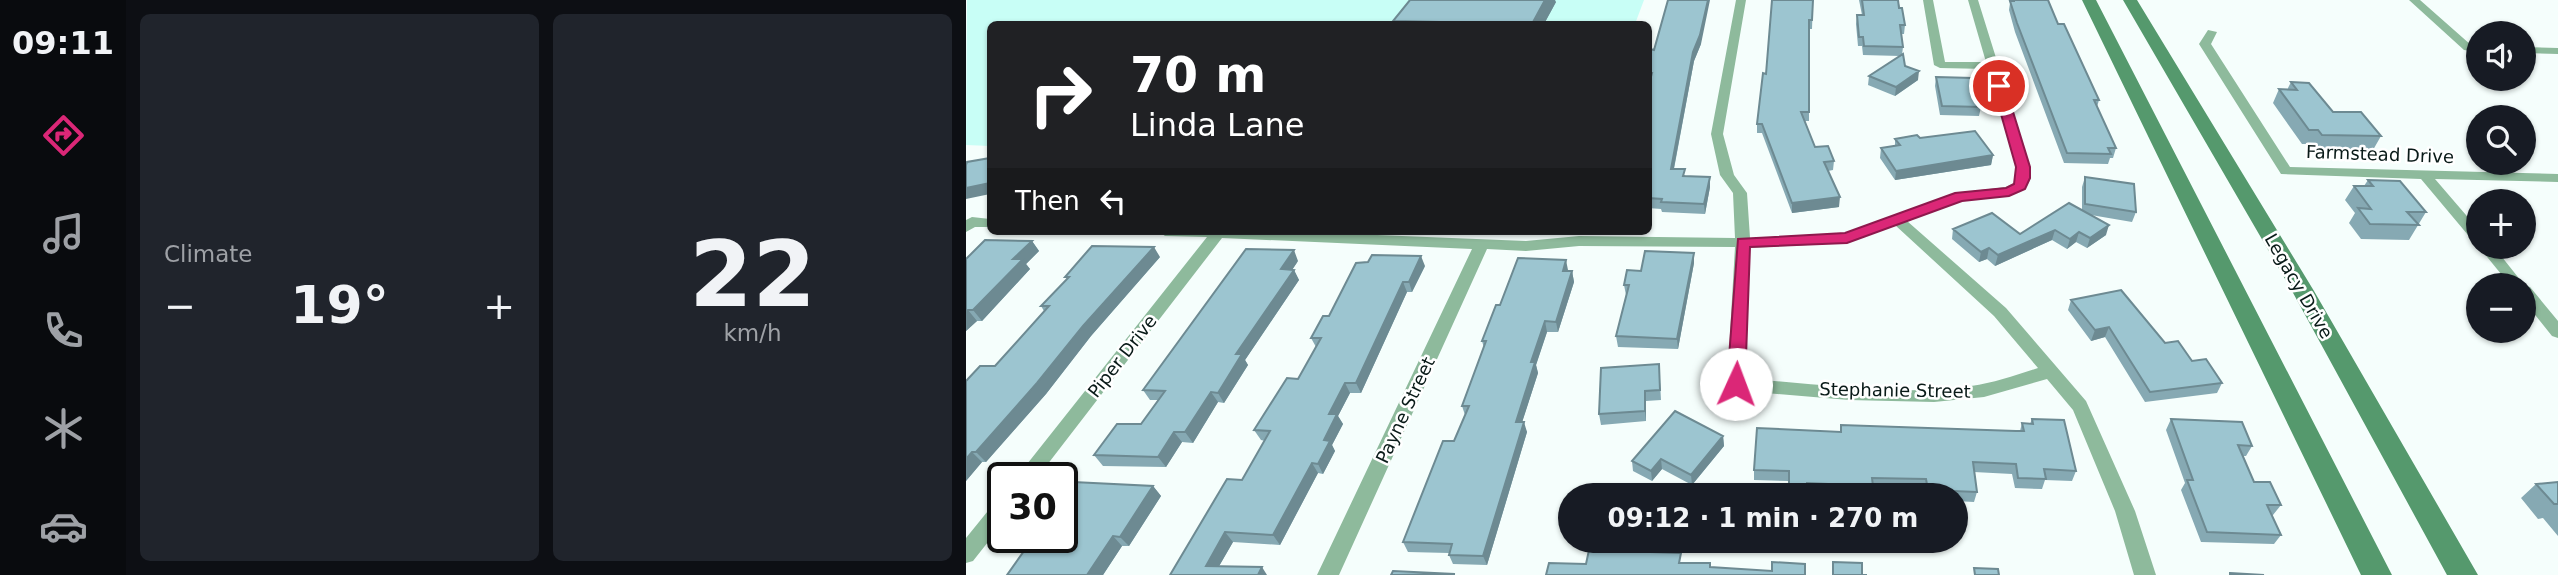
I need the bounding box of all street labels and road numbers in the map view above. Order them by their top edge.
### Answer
street label: Farmstead Drive [2306,141,2454,167]
street label: Legacy Drive [2261,230,2337,342]
street label: Piper Drive [1083,310,1161,402]
street label: Payne Street [1371,354,1439,466]
street label: Stephanie Street [1819,378,1971,402]

